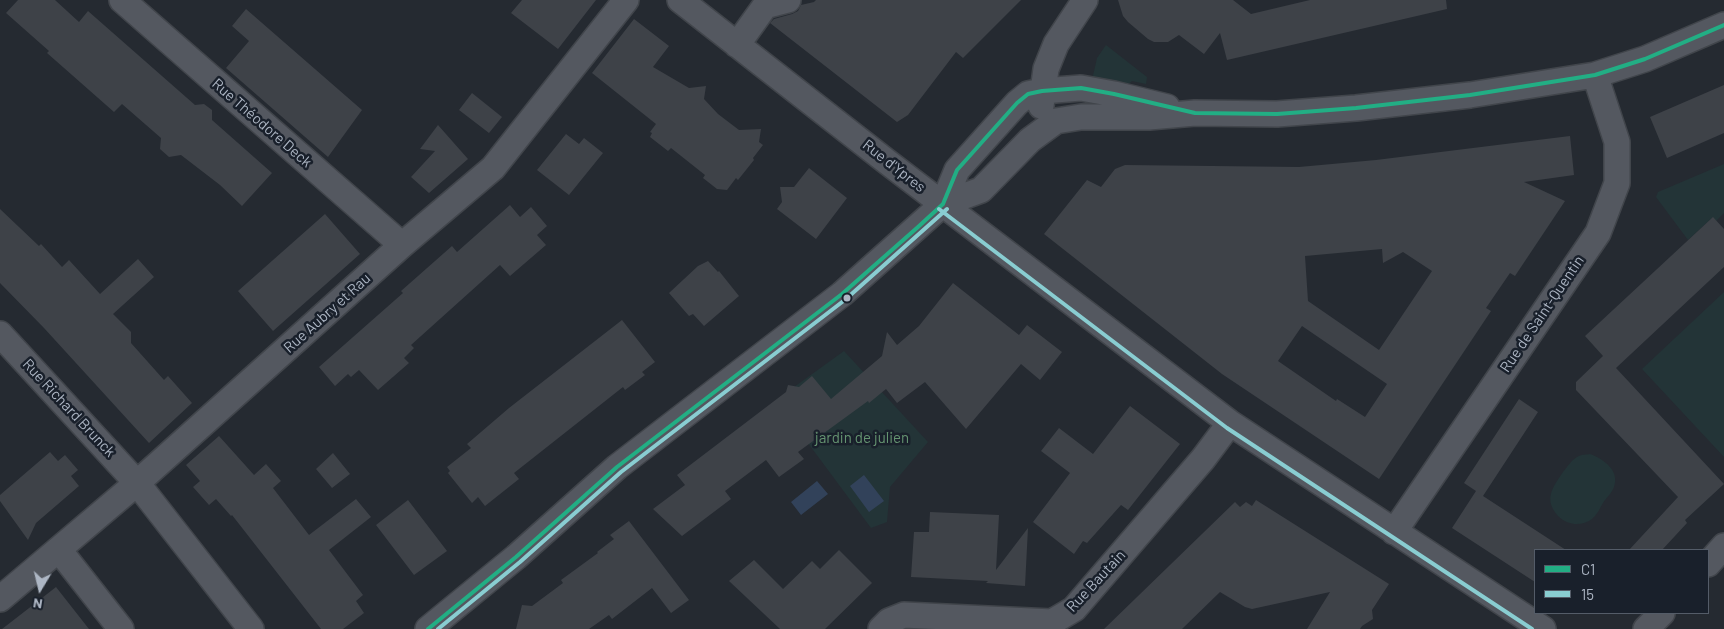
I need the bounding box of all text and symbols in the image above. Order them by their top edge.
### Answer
street label: Rue Théodore Deck [208,75,316,171]
street label: Rue d'Ypres [859,136,929,196]
street label: Rue de Saint-Quentin [1496,252,1588,376]
street label: Rue Aubry et Rau [280,269,374,357]
unlabelled marker [842,293,852,303]
street label: Rue Richard Brunck [19,355,119,461]
park label: jardin de julien [815,429,909,447]
street label: Rue Bautain [1063,546,1129,616]
legend [1534,549,1709,614]
text: C1 [1581,560,1595,578]
north arrow [15,564,65,614]
text: 15 [1581,585,1594,603]
text: N [32,595,44,613]

